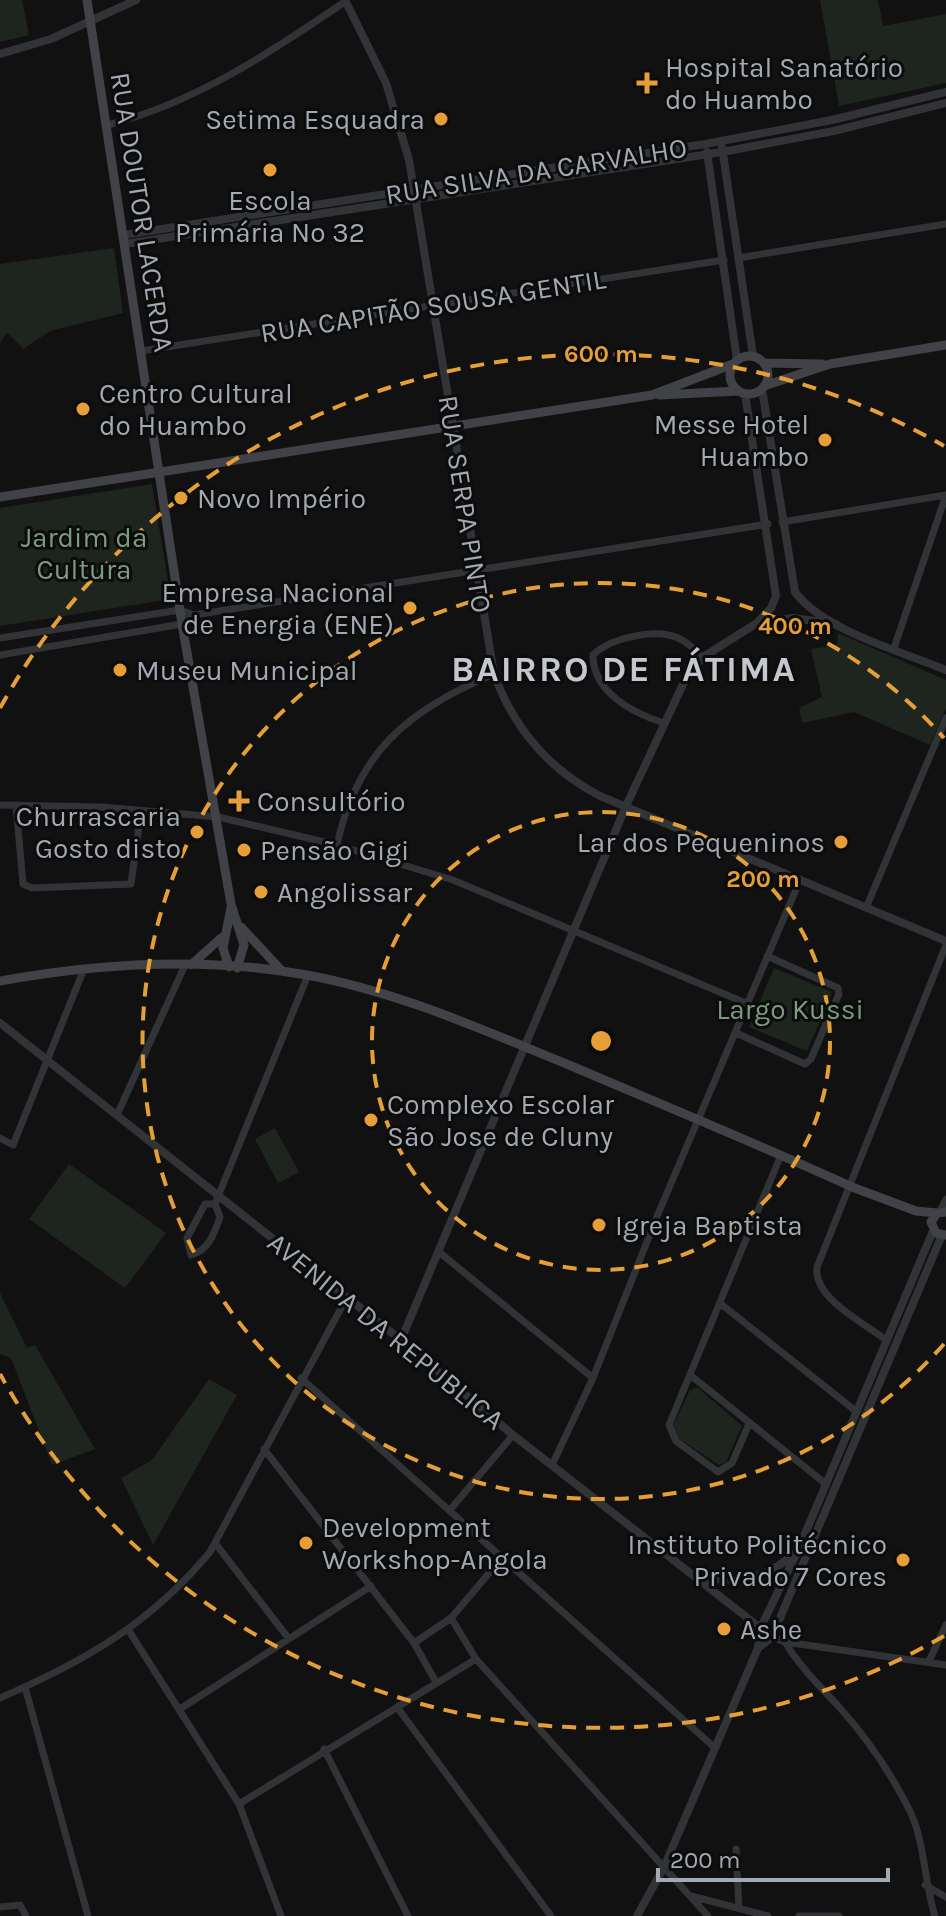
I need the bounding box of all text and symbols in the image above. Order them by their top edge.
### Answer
place label: Hospital Sanatório do Huambo [665,51,903,116]
street label: RUA DOUTOR LACERDA [104,70,180,354]
marker: Hospital Sanatório do Huambo [636,72,658,94]
place label: Setima Esquadra [205,103,425,136]
marker: Setima Esquadra [432,110,450,128]
street label: RUA SILVA DA CARVALHO [383,131,689,211]
marker: Escola Primária No 32 [261,161,279,179]
place label: Escola Primária No 32 [175,184,365,249]
street label: RUA CAPITÃO SOUSA GENTIL [258,262,608,350]
text: 600 m [564,340,638,368]
place label: Centro Cultural do Huambo [99,377,293,442]
street label: RUA SERPA PINTO [432,393,498,615]
marker: Centro Cultural do Huambo [74,400,92,418]
place label: Messe Hotel Huambo [654,408,809,473]
marker: Messe Hotel Huambo [816,431,834,449]
place label: Novo Império [197,482,366,515]
marker: Novo Império [172,489,190,507]
park label: Jardim da Cultura [21,521,147,586]
place label: Empresa Nacional de Energia (ENE) [162,576,394,641]
marker: Empresa Nacional de Energia (ENE) [401,599,419,617]
text: 400 m [758,612,832,640]
district label: BAIRRO DE FÁTIMA [451,647,797,690]
place label: Museu Municipal [136,654,358,687]
marker: Museu Municipal [111,661,129,679]
place label: Consultório [257,785,405,818]
marker: Consultório [228,790,250,812]
place label: Churrascaria Gosto disto [16,800,181,865]
marker: Churrascaria Gosto disto [188,823,206,841]
place label: Lar dos Pequeninos [577,826,825,859]
marker: Lar dos Pequeninos [832,833,850,851]
place label: Pensão Gigi [260,834,409,867]
marker: Pensão Gigi [235,841,253,859]
text: 200 m [726,865,800,893]
place label: Angolissar [277,876,413,909]
marker: Angolissar [252,883,270,901]
park label: Largo Kussi [716,993,864,1026]
centre of rings [587,1027,615,1055]
place label: Complexo Escolar São Jose de Cluny [387,1088,615,1153]
marker: Complexo Escolar São Jose de Cluny [362,1111,380,1129]
place label: Igreja Baptista [615,1209,803,1242]
marker: Igreja Baptista [590,1216,608,1234]
street label: AVENIDA DA REPUBLICA [261,1226,511,1436]
place label: Development Workshop-Angola [322,1511,548,1576]
place label: Instituto Politécnico Privado 7 Cores [627,1528,887,1593]
marker: Development Workshop-Angola [297,1534,315,1552]
marker: Instituto Politécnico Privado 7 Cores [894,1551,912,1569]
place label: Ashe [740,1613,802,1646]
marker: Ashe [715,1620,733,1638]
scale bar [658,1832,888,1882]
text: 200 m [670,1846,741,1874]

